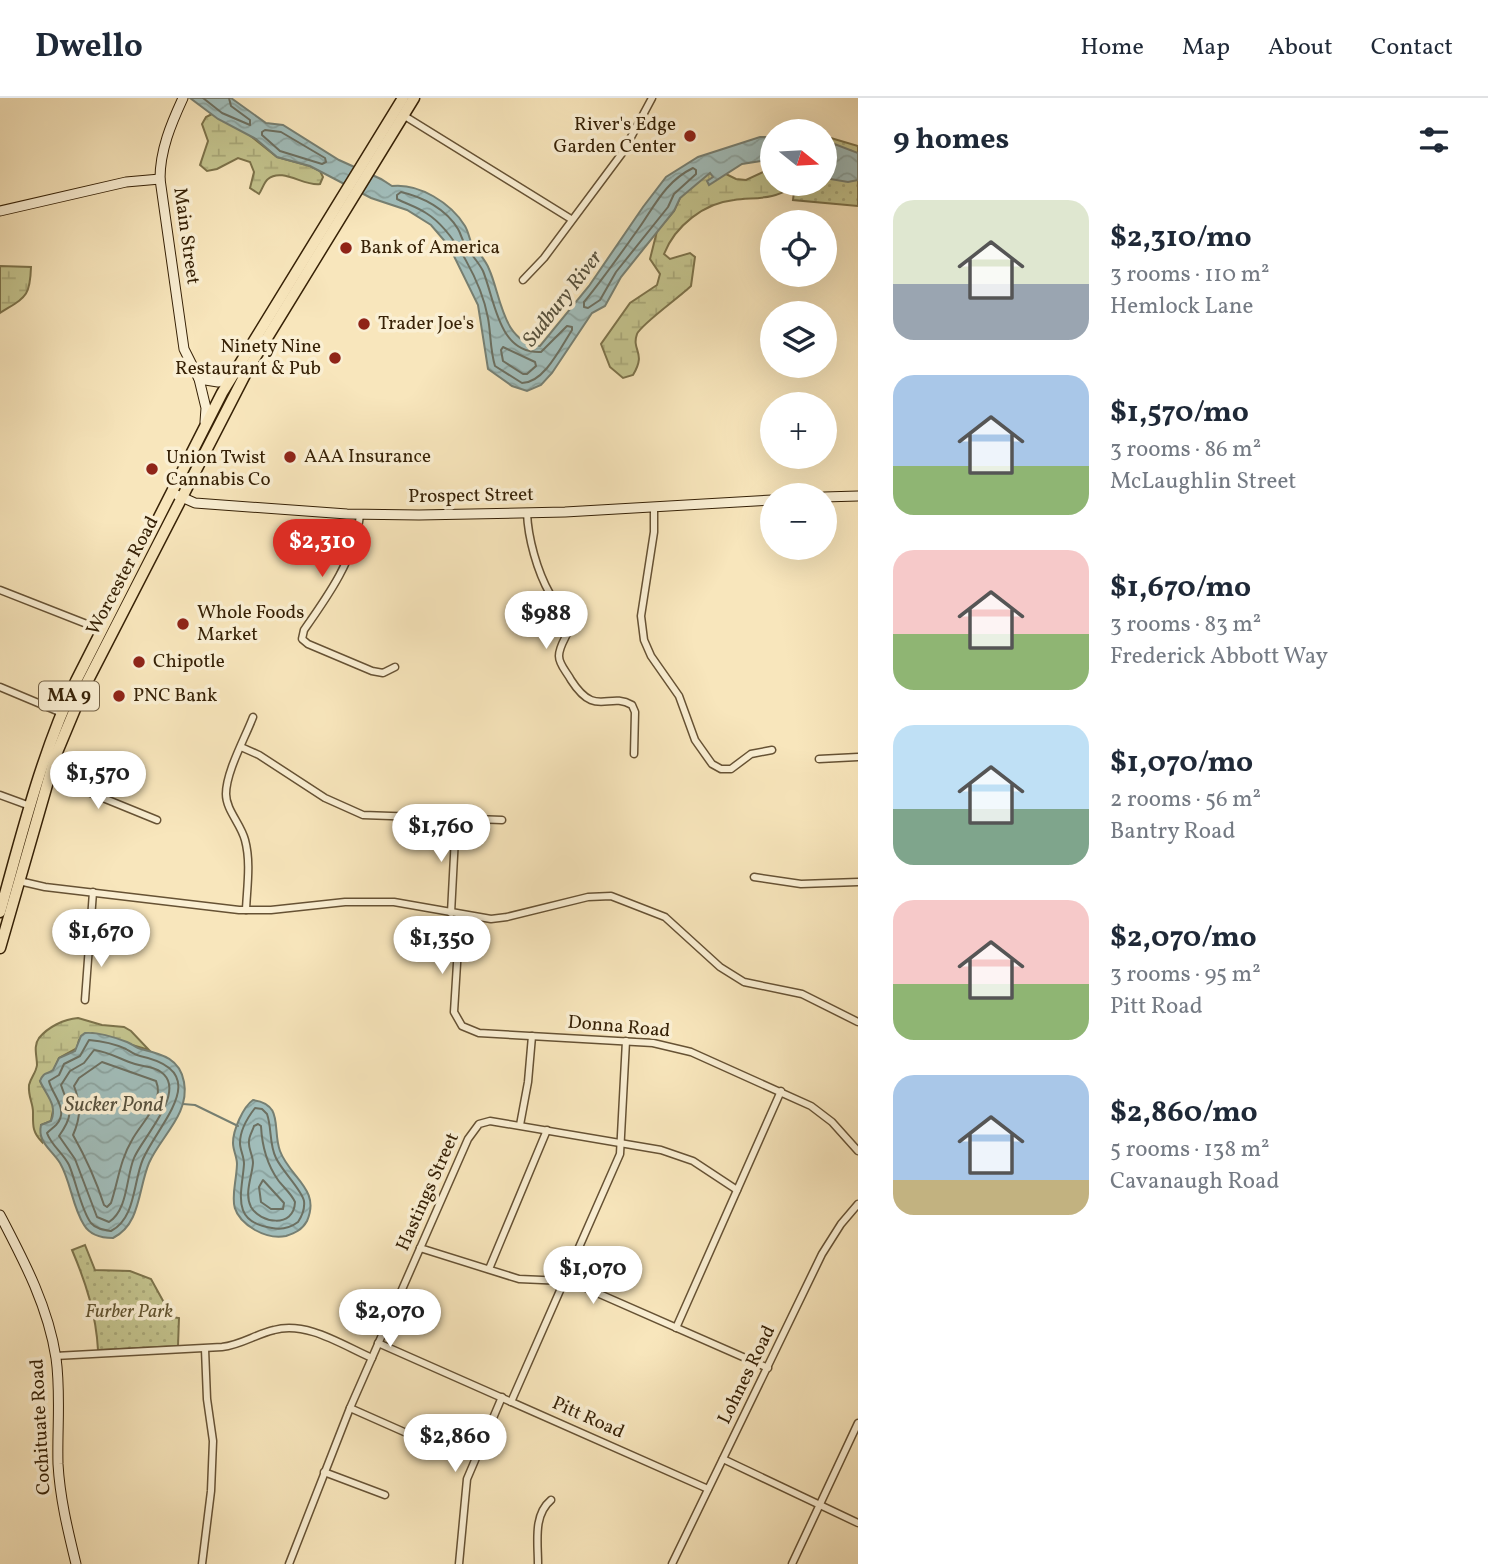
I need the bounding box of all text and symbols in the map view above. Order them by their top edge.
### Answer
text: Dwello [35,25,143,71]
text: Home [1080,31,1144,65]
text: Map [1182,31,1230,65]
text: About [1268,31,1333,65]
text: Contact [1371,31,1453,65]
place label: River's Edge Garden Center [554,112,676,160]
north arrow [760,119,836,196]
map controls [760,119,837,560]
text: 9 homes [893,119,1009,161]
icon: filters [1415,121,1453,159]
marker: River's Edge Garden Center [682,128,698,144]
street label: Main Street [166,186,206,287]
button: locate [760,210,837,287]
text: $2,310/mo [1110,217,1252,259]
icon: home [949,228,1033,312]
place label: Bank of America [360,235,500,261]
marker: Bank of America [338,240,354,256]
water label: Sudbury River [516,245,610,353]
text: 3 rooms · 110 m² [1110,259,1270,291]
text: Hemlock Lane [1110,291,1254,323]
button: layers [760,301,837,378]
place label: Trader Joe's [378,311,474,337]
marker: Trader Joe's [356,316,372,332]
place label: Ninety Nine Restaurant & Pub [175,334,321,382]
marker: Ninety Nine Restaurant & Pub [327,350,343,366]
button: + [760,392,837,469]
text: $1,570/mo [1110,392,1249,434]
icon: home [949,403,1033,487]
text: 3 rooms · 86 m² [1110,434,1261,466]
place label: AAA Insurance [304,444,431,470]
place label: Union Twist Cannabis Co [166,445,271,493]
marker: AAA Insurance [282,449,298,465]
marker: Union Twist Cannabis Co [144,461,160,477]
text: McLaughlin Street [1110,466,1296,498]
street label: Prospect Street [408,482,534,510]
button: − [760,483,837,560]
street label: Worcester Road [81,512,165,640]
pin: $2,310 [265,519,379,579]
text: $2,310 [289,526,355,558]
text: $1,670/mo [1110,567,1251,609]
icon: home [949,578,1033,662]
pin: $988 [505,592,587,651]
text: $988 [521,598,571,630]
place label: Whole Foods Market [197,600,304,648]
text: 3 rooms · 83 m² [1110,609,1261,641]
marker: Whole Foods Market [175,616,191,632]
text: Frederick Abbott Way [1110,641,1328,673]
place label: Chipotle [153,649,225,675]
marker: Chipotle [131,654,147,670]
road number: MA 9 [39,682,99,710]
place label: PNC Bank [133,683,217,709]
marker: PNC Bank [111,688,127,704]
text: $1,070/mo [1110,742,1253,784]
pin: $1,570 [41,752,155,811]
icon: home [949,753,1033,837]
text: $1,570 [66,758,130,790]
text: 2 rooms · 56 m² [1110,784,1261,816]
pin: $1,760 [384,804,498,864]
text: $1,760 [408,811,474,843]
text: Bantry Road [1110,816,1236,848]
pin: $1,670 [44,910,158,969]
text: $1,670 [68,916,134,948]
pin: $1,350 [385,916,499,976]
text: $2,070/mo [1110,917,1257,959]
text: $1,350 [409,923,475,955]
icon: home [949,928,1033,1012]
text: 3 rooms · 95 m² [1110,959,1261,991]
text: Pitt Road [1110,991,1203,1023]
street label: Donna Road [567,1010,671,1044]
water label: Sucker Pond [64,1091,164,1120]
text: $2,860/mo [1110,1092,1258,1134]
icon: home [949,1103,1033,1187]
street label: Hastings Street [390,1128,466,1255]
text: 5 rooms · 138 m² [1110,1134,1270,1166]
text: Cavanaugh Road [1110,1166,1280,1198]
pin: $1,070 [536,1246,650,1306]
text: $1,070 [559,1253,627,1285]
pin: $2,070 [333,1290,447,1349]
text: $2,070 [355,1296,425,1328]
park label: Furber Park [85,1299,173,1325]
street label: Lohnes Road [712,1321,782,1429]
street label: Cochituate Road [24,1358,58,1496]
street label: Pitt Road [548,1391,628,1445]
pin: $2,860 [398,1414,512,1474]
text: $2,860 [420,1421,490,1453]

